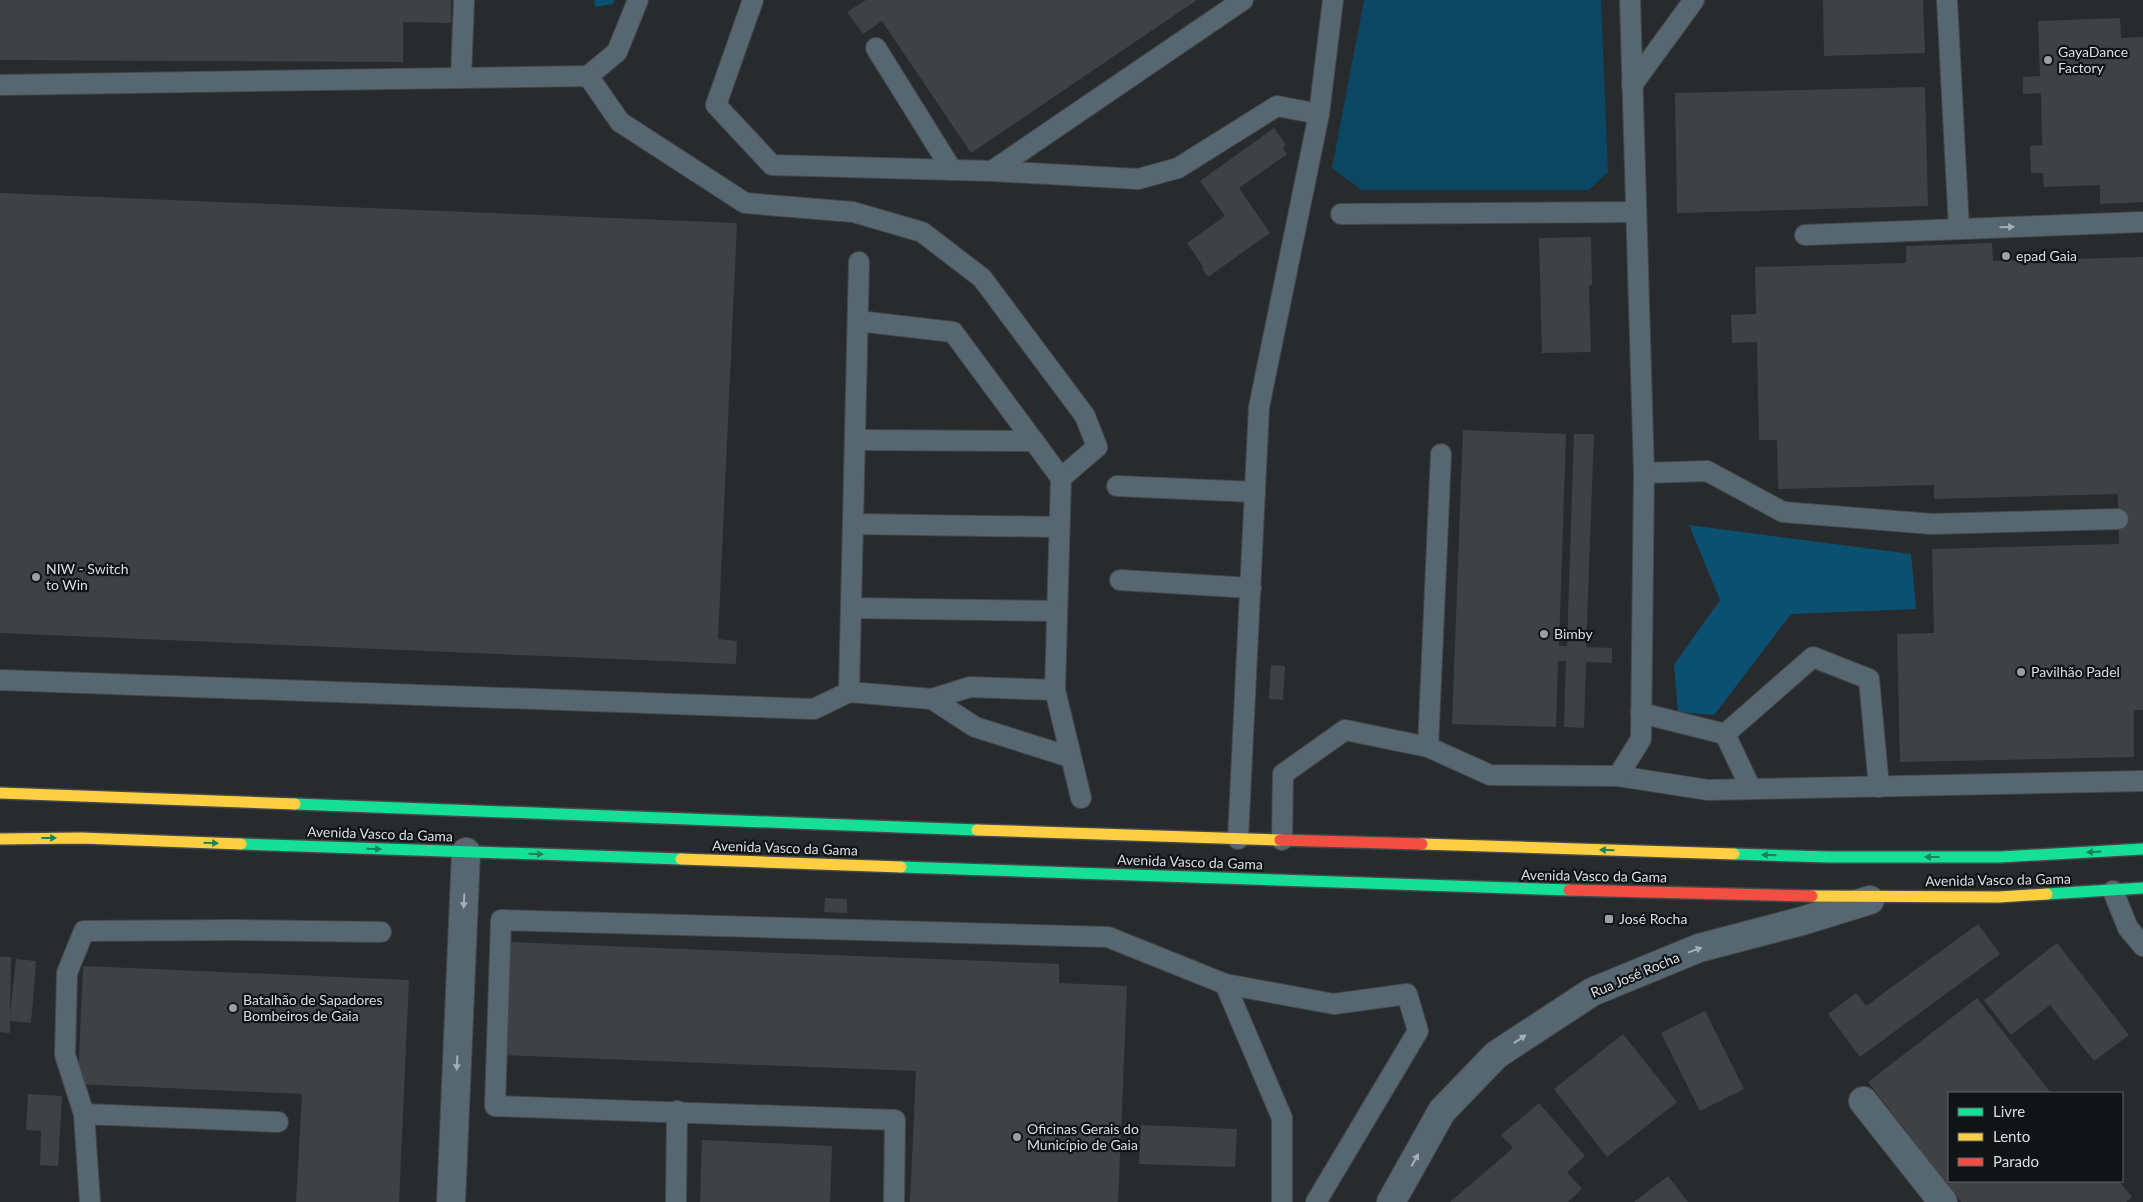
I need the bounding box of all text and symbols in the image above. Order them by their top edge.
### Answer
place label: GayaDance Factory [2058,43,2128,76]
marker: GayaDance Factory [2042,54,2054,66]
one-way arrow [2000,223,2016,231]
place label: epad Gaia [2016,247,2077,264]
marker: epad Gaia [2000,250,2012,262]
place label: NIW - Switch to Win [46,560,128,593]
marker: NIW - Switch to Win [30,571,42,583]
place label: Bimby [1554,625,1593,642]
marker: Bimby [1538,628,1550,640]
place label: Pavilhão Padel [2031,663,2120,680]
marker: Pavilhão Padel [2015,666,2027,678]
street label: Avenida Vasco da Gama [307,822,453,845]
one-way arrow [41,834,57,842]
street label: Avenida Vasco da Gama [712,836,858,859]
one-way arrow [203,839,219,847]
one-way arrow [366,845,382,853]
one-way arrow [1599,846,1615,854]
one-way arrow [2086,848,2102,856]
street label: Avenida Vasco da Gama [1117,850,1263,873]
one-way arrow [528,851,544,859]
one-way arrow [1761,851,1777,859]
one-way arrow [1924,853,1940,861]
street label: Avenida Vasco da Gama [1521,866,1667,885]
street label: Avenida Vasco da Gama [1925,870,2071,889]
one-way arrow [460,893,468,909]
place label: José Rocha [1619,910,1687,927]
marker: José Rocha [1603,913,1615,925]
one-way arrow [1688,946,1703,954]
street label: Rua José Rocha [1588,948,1682,1001]
place label: Batalhão de Sapadores Bombeiros de Gaia [243,991,383,1024]
marker: Batalhão de Sapadores Bombeiros de Gaia [227,1002,239,1014]
one-way arrow [1513,1034,1527,1044]
one-way arrow [452,1055,460,1071]
legend [1948,1092,2123,1182]
text: Livre [1993,1102,2025,1120]
place label: Oficinas Gerais do Município de Gaia [1027,1120,1139,1153]
text: Lento [1993,1127,2030,1145]
marker: Oficinas Gerais do Município de Gaia [1011,1131,1023,1143]
text: Parado [1993,1152,2039,1170]
one-way arrow [1410,1153,1419,1166]

